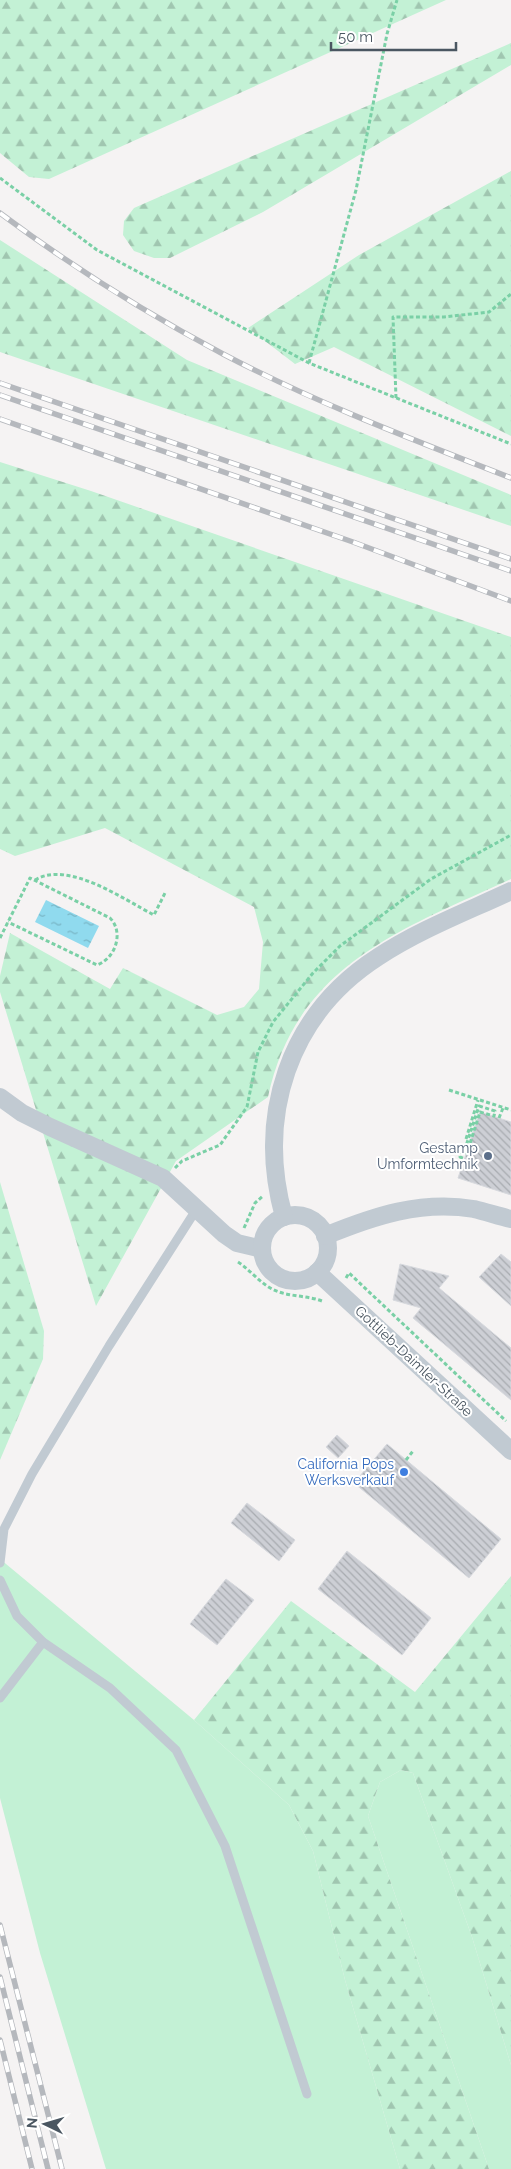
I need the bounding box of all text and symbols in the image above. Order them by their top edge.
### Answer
scale bar [331,20,456,52]
text: 50 m [338,28,373,46]
place label: Gestamp Umformtechnik [377,1140,479,1172]
marker: Gestamp Umformtechnik [482,1150,494,1162]
street label: Gottlieb-Daimler-Straße [352,1302,476,1420]
place label: California Pops Werksverkauf [298,1456,395,1488]
marker: California Pops Werksverkauf [398,1466,410,1478]
north arrow [20,2099,70,2149]
text: N [24,2117,40,2129]

